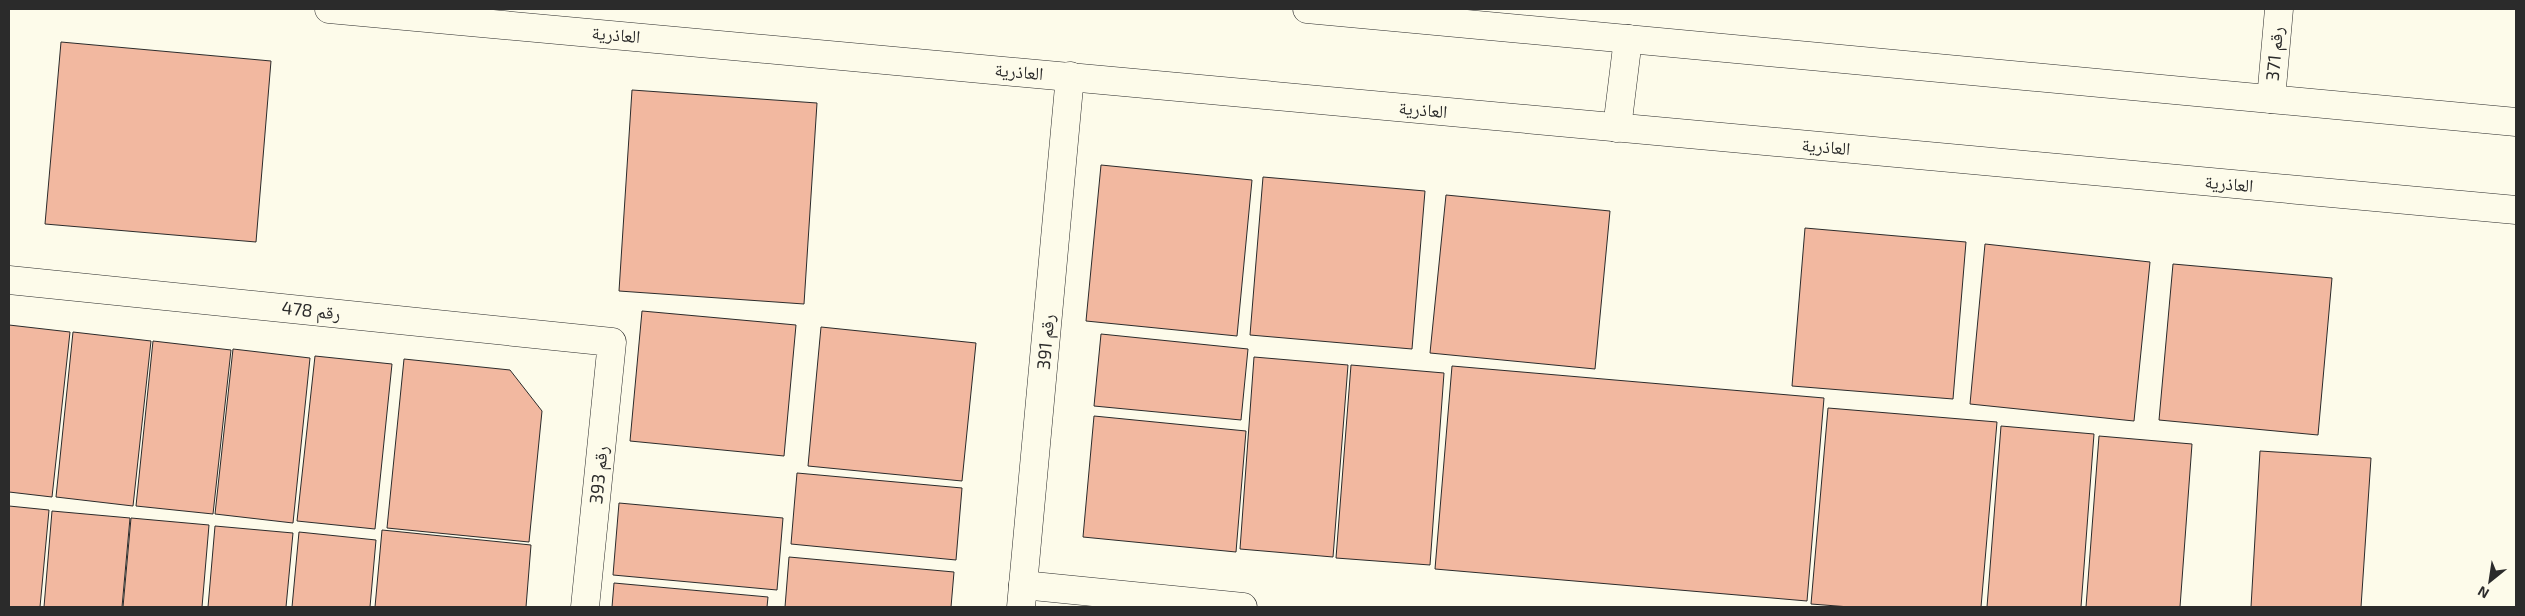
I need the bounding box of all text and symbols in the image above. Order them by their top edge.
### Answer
street label: العاذرية [591,21,641,47]
street label: رقم 371 [2261,26,2289,82]
street label: العاذرية [994,58,1044,84]
street label: العاذرية [1398,96,1448,122]
street label: العاذرية [1801,133,1851,159]
street label: العاذرية [2204,170,2254,196]
street label: رقم 478 [280,296,342,326]
street label: رقم 391 [1032,313,1060,371]
street label: رقم 393 [584,445,614,505]
north arrow [2465,556,2515,606]
text: N [2475,583,2492,603]

